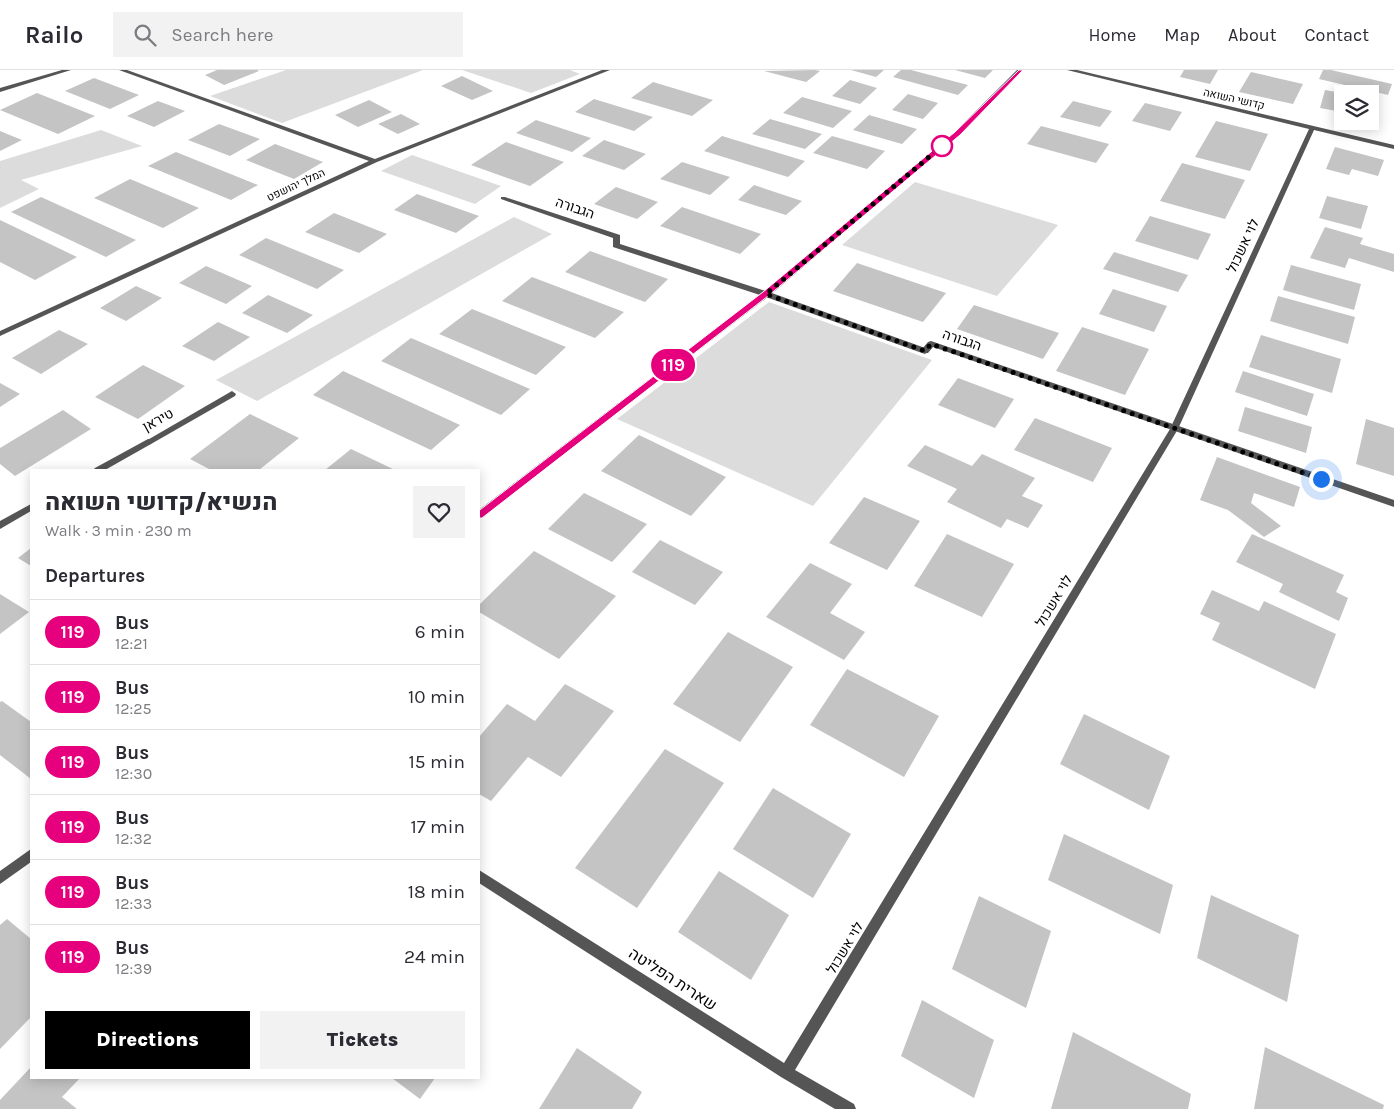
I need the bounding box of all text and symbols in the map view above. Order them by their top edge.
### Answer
search box [113,12,463,57]
text: Railo [25,21,83,49]
icon: search [131,21,159,49]
text: Search here [171,24,273,46]
text: Home [1088,24,1136,46]
text: Map [1164,24,1200,46]
text: About [1228,24,1277,46]
text: Contact [1305,24,1369,46]
map controls [1334,85,1379,130]
button: layers [1334,85,1379,130]
street label: קדושי השואה [1202,86,1266,112]
unlabelled marker [931,135,953,157]
street label: המלך יהושפט [265,166,327,204]
street label: הגבורה [553,193,597,223]
street label: לוי אשכול [1223,216,1263,276]
street label: הגבורה [940,325,984,355]
line badge: 119 [644,349,702,381]
text: 119 [661,354,685,376]
street label: טיראן [140,405,176,435]
your location [1309,467,1334,492]
button: heart [413,486,465,538]
text: הנשיא/קדושי השואה [45,488,277,516]
text: Walk · 3 min · 230 m [45,521,192,540]
text: Departures [45,565,145,587]
street label: לוי אשכול [1032,572,1076,630]
text: Bus [115,612,149,634]
text: 119 [61,621,84,643]
text: 6 min [415,621,465,643]
text: 12:21 [115,634,148,653]
text: Bus [115,677,149,699]
text: 119 [61,686,84,708]
text: 10 min [408,686,465,708]
text: 12:25 [115,699,152,718]
text: Bus [115,742,149,764]
text: 119 [61,751,84,773]
text: 15 min [409,751,465,773]
text: 12:30 [115,764,152,783]
text: Bus [115,807,149,829]
text: 119 [61,816,84,838]
text: 17 min [410,816,465,838]
text: 12:32 [115,829,152,848]
text: Bus [115,872,149,894]
text: 119 [61,881,84,903]
text: 18 min [408,881,465,903]
text: 12:33 [115,894,152,913]
street label: לוי אשכול [823,919,867,977]
text: Bus [115,937,149,959]
street label: שארית הפליטה [625,943,721,1015]
text: 119 [61,946,84,968]
text: 24 min [404,946,465,968]
text: 12:39 [115,959,152,978]
button: Directions [45,1011,250,1069]
button: Tickets [260,1011,465,1069]

